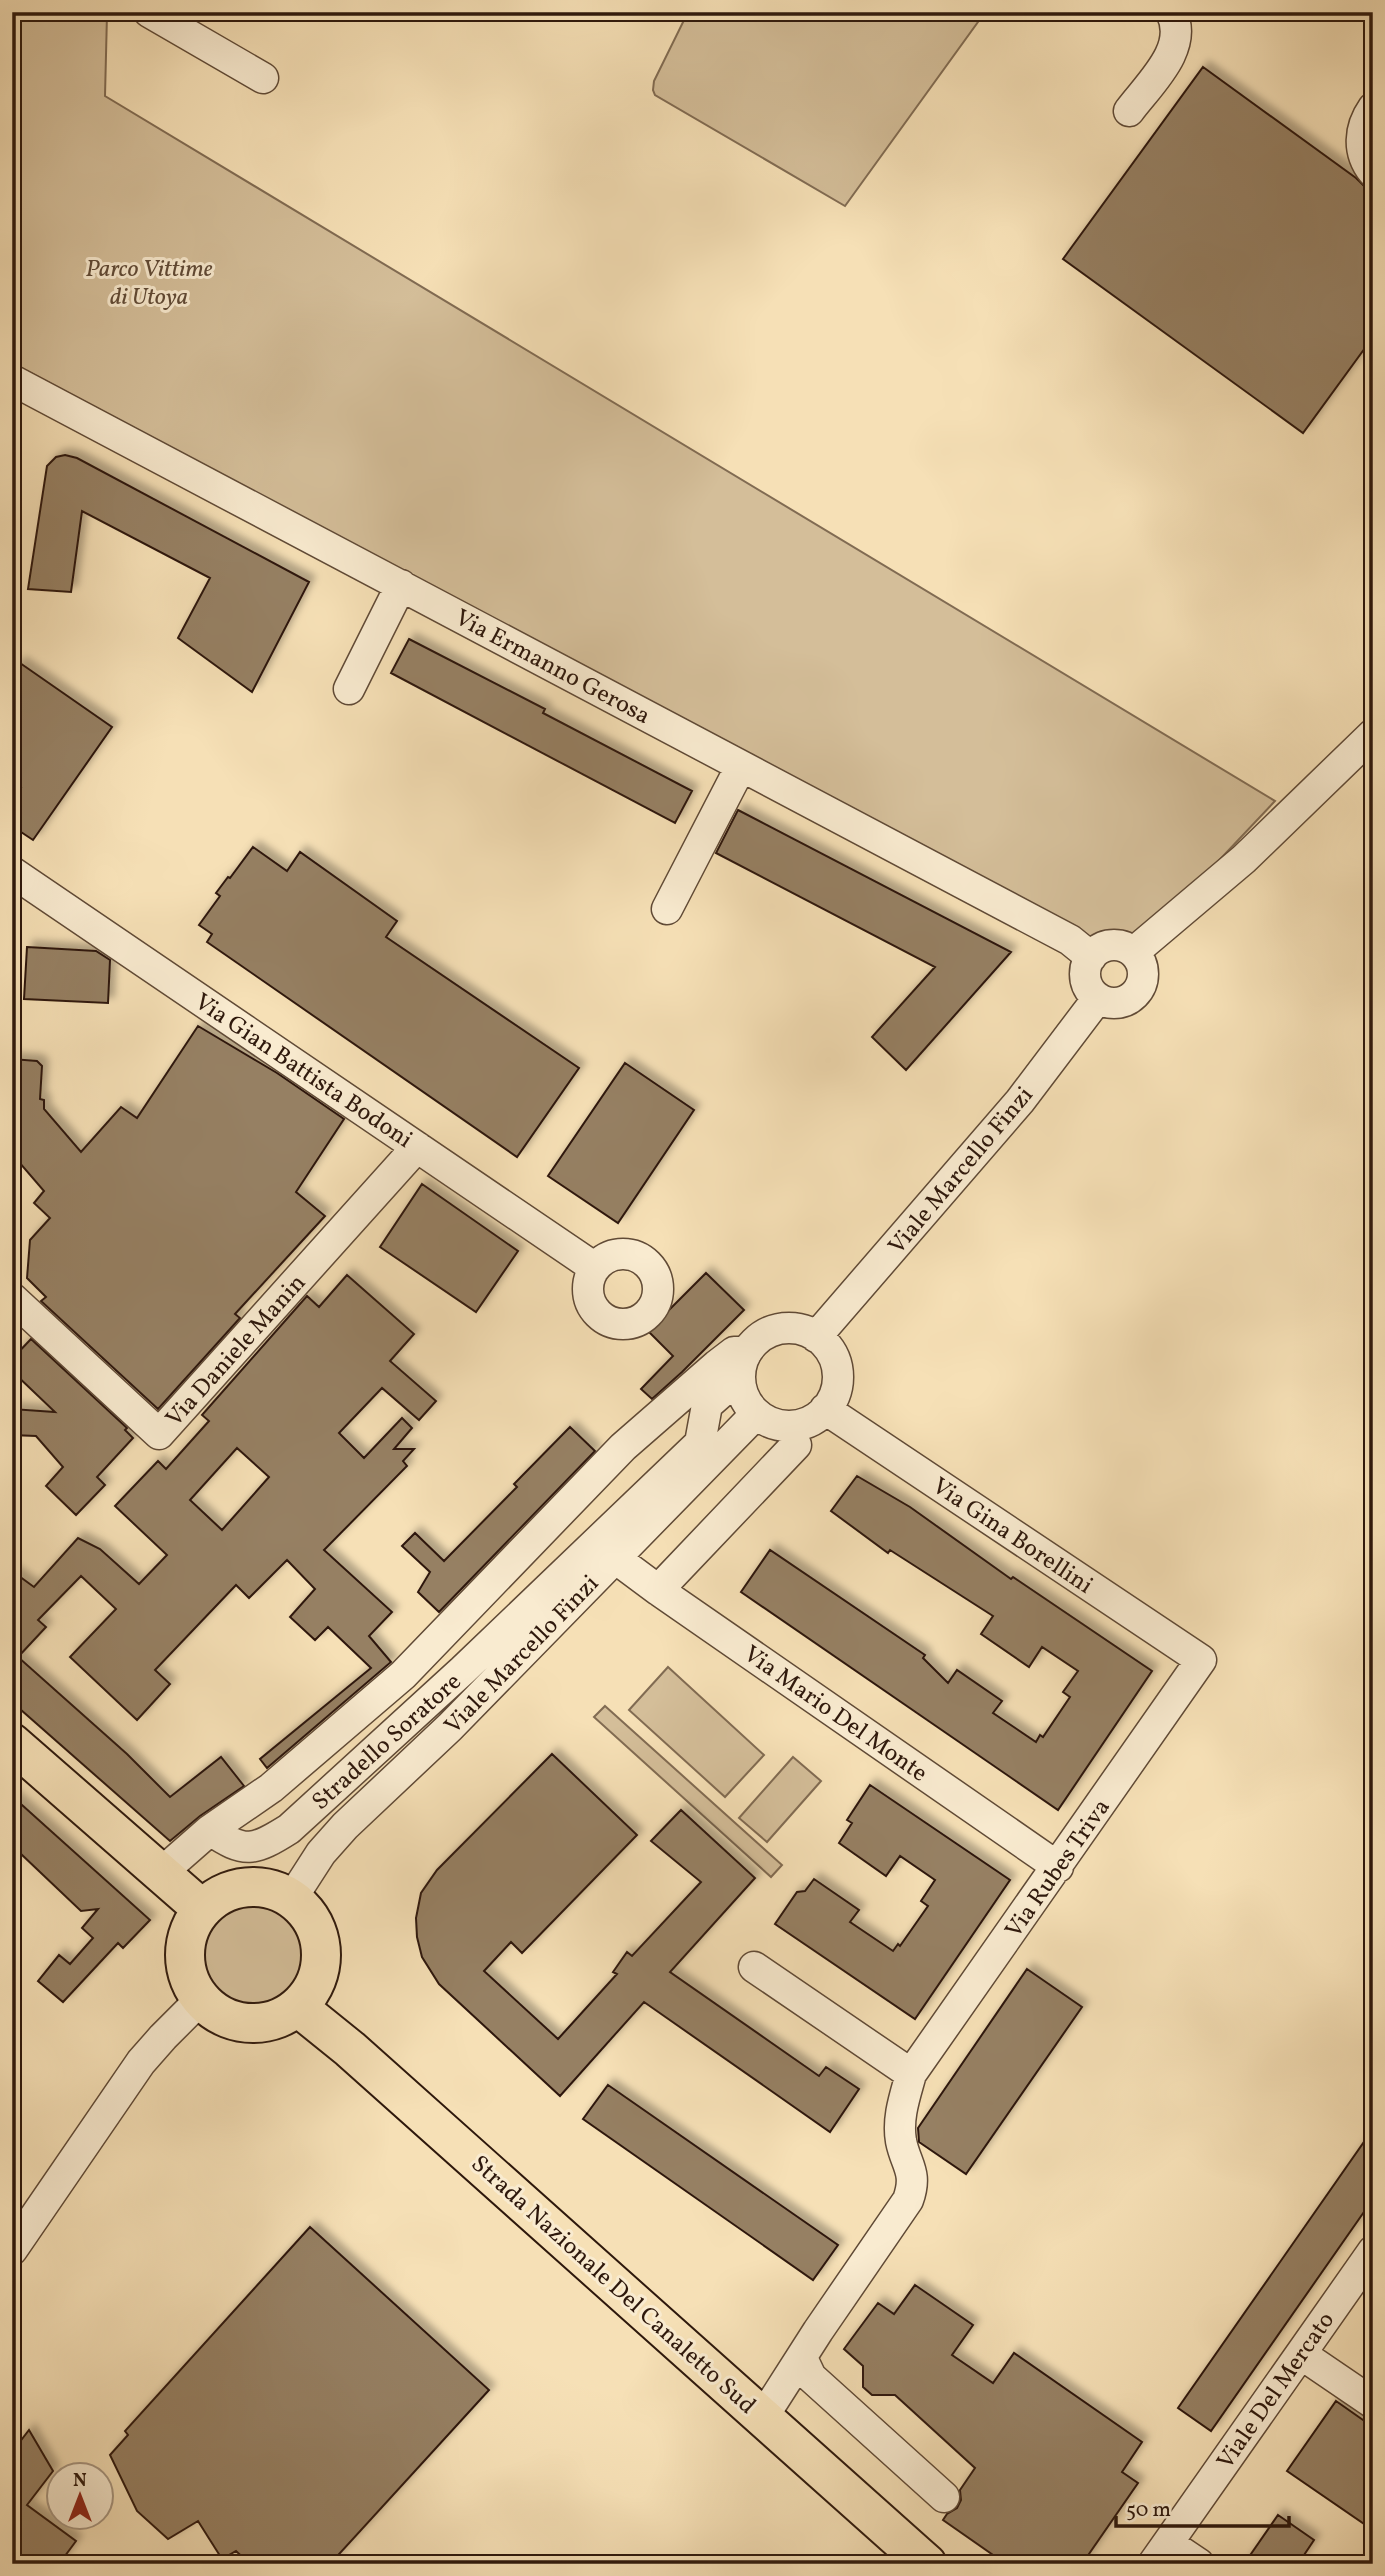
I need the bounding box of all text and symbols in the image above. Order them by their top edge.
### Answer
park label: Parco Vittime di Utoya [86,253,213,315]
street label: Via Ermanno Gerosa [448,602,656,734]
street label: Via Gian Battista Bodoni [187,986,419,1157]
street label: Viale Marcello Finzi [881,1080,1042,1263]
street label: Via Daniele Manin [159,1267,314,1435]
street label: Via Gina Borellini [925,1470,1099,1603]
street label: Viale Marcello Finzi [437,1568,608,1743]
street label: Via Mario Del Monte [736,1638,934,1791]
street label: Stradello Soratore [305,1666,470,1819]
street label: Via Rubes Triva [998,1793,1119,1946]
street label: Strada Nazionale Del Canaletto Sud [463,2148,763,2423]
street label: Viale Del Mercato [1210,2306,1344,2477]
north arrow [46,2460,116,2530]
text: N [73,2468,87,2494]
scale bar [1116,2485,1289,2529]
text: 50 m [1126,2496,1171,2525]

